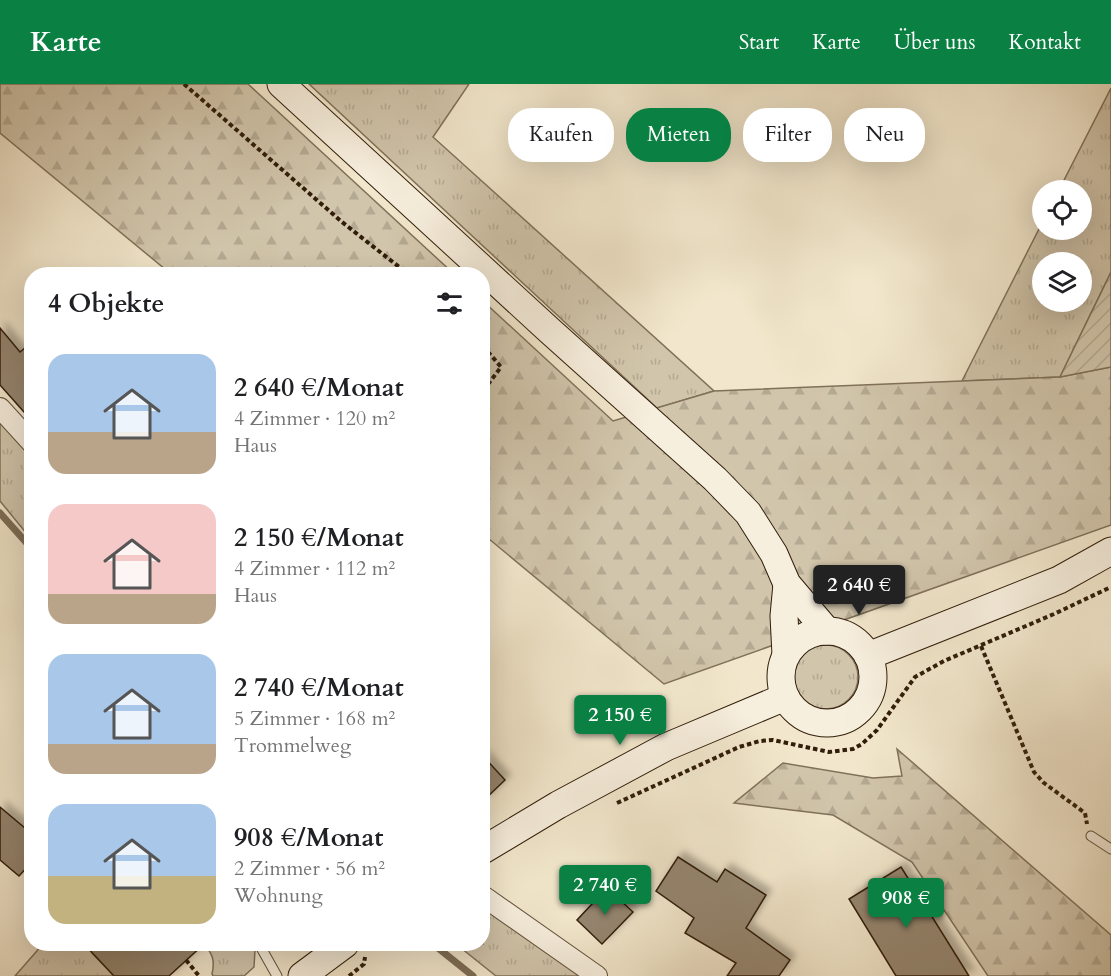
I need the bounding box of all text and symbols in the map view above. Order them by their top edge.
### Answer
text: Karte [30,23,102,61]
text: Start [739,28,779,57]
text: Karte [812,28,861,57]
text: Über uns [894,28,976,57]
text: Kontakt [1009,28,1081,57]
chip: Kaufen [508,108,614,162]
chip: Mieten [626,108,731,162]
chip: Filter [743,108,832,162]
chip: Neu [844,108,925,162]
map controls [1032,180,1092,312]
button: locate [1032,180,1092,240]
button: layers [1032,252,1092,312]
text: 4 Objekte [48,286,164,321]
icon: filters [433,287,466,320]
text: 2 640 €/Monat [234,370,404,405]
icon: home [96,378,168,450]
text: 4 Zimmer · 120 m² [234,405,395,432]
text: Haus [234,432,277,459]
text: 2 150 €/Monat [234,520,404,555]
icon: home [96,528,168,600]
text: 4 Zimmer · 112 m² [234,555,395,582]
pin: 2 640 € [804,565,914,616]
text: 2 640 € [827,571,891,598]
text: Haus [234,582,277,609]
text: 2 740 €/Monat [234,670,404,705]
icon: home [96,678,168,750]
pin: 2 150 € [565,695,675,746]
text: 2 150 € [588,701,652,728]
text: 5 Zimmer · 168 m² [234,705,395,732]
text: Trommelweg [234,732,351,759]
text: 908 €/Monat [234,820,383,855]
icon: home [96,828,168,900]
text: 2 Zimmer · 56 m² [234,855,385,882]
pin: 2 740 € [550,865,660,916]
text: 2 740 € [573,871,637,898]
pin: 908 € [864,878,948,929]
text: Wohnung [234,882,323,909]
text: 908 € [882,884,930,911]

